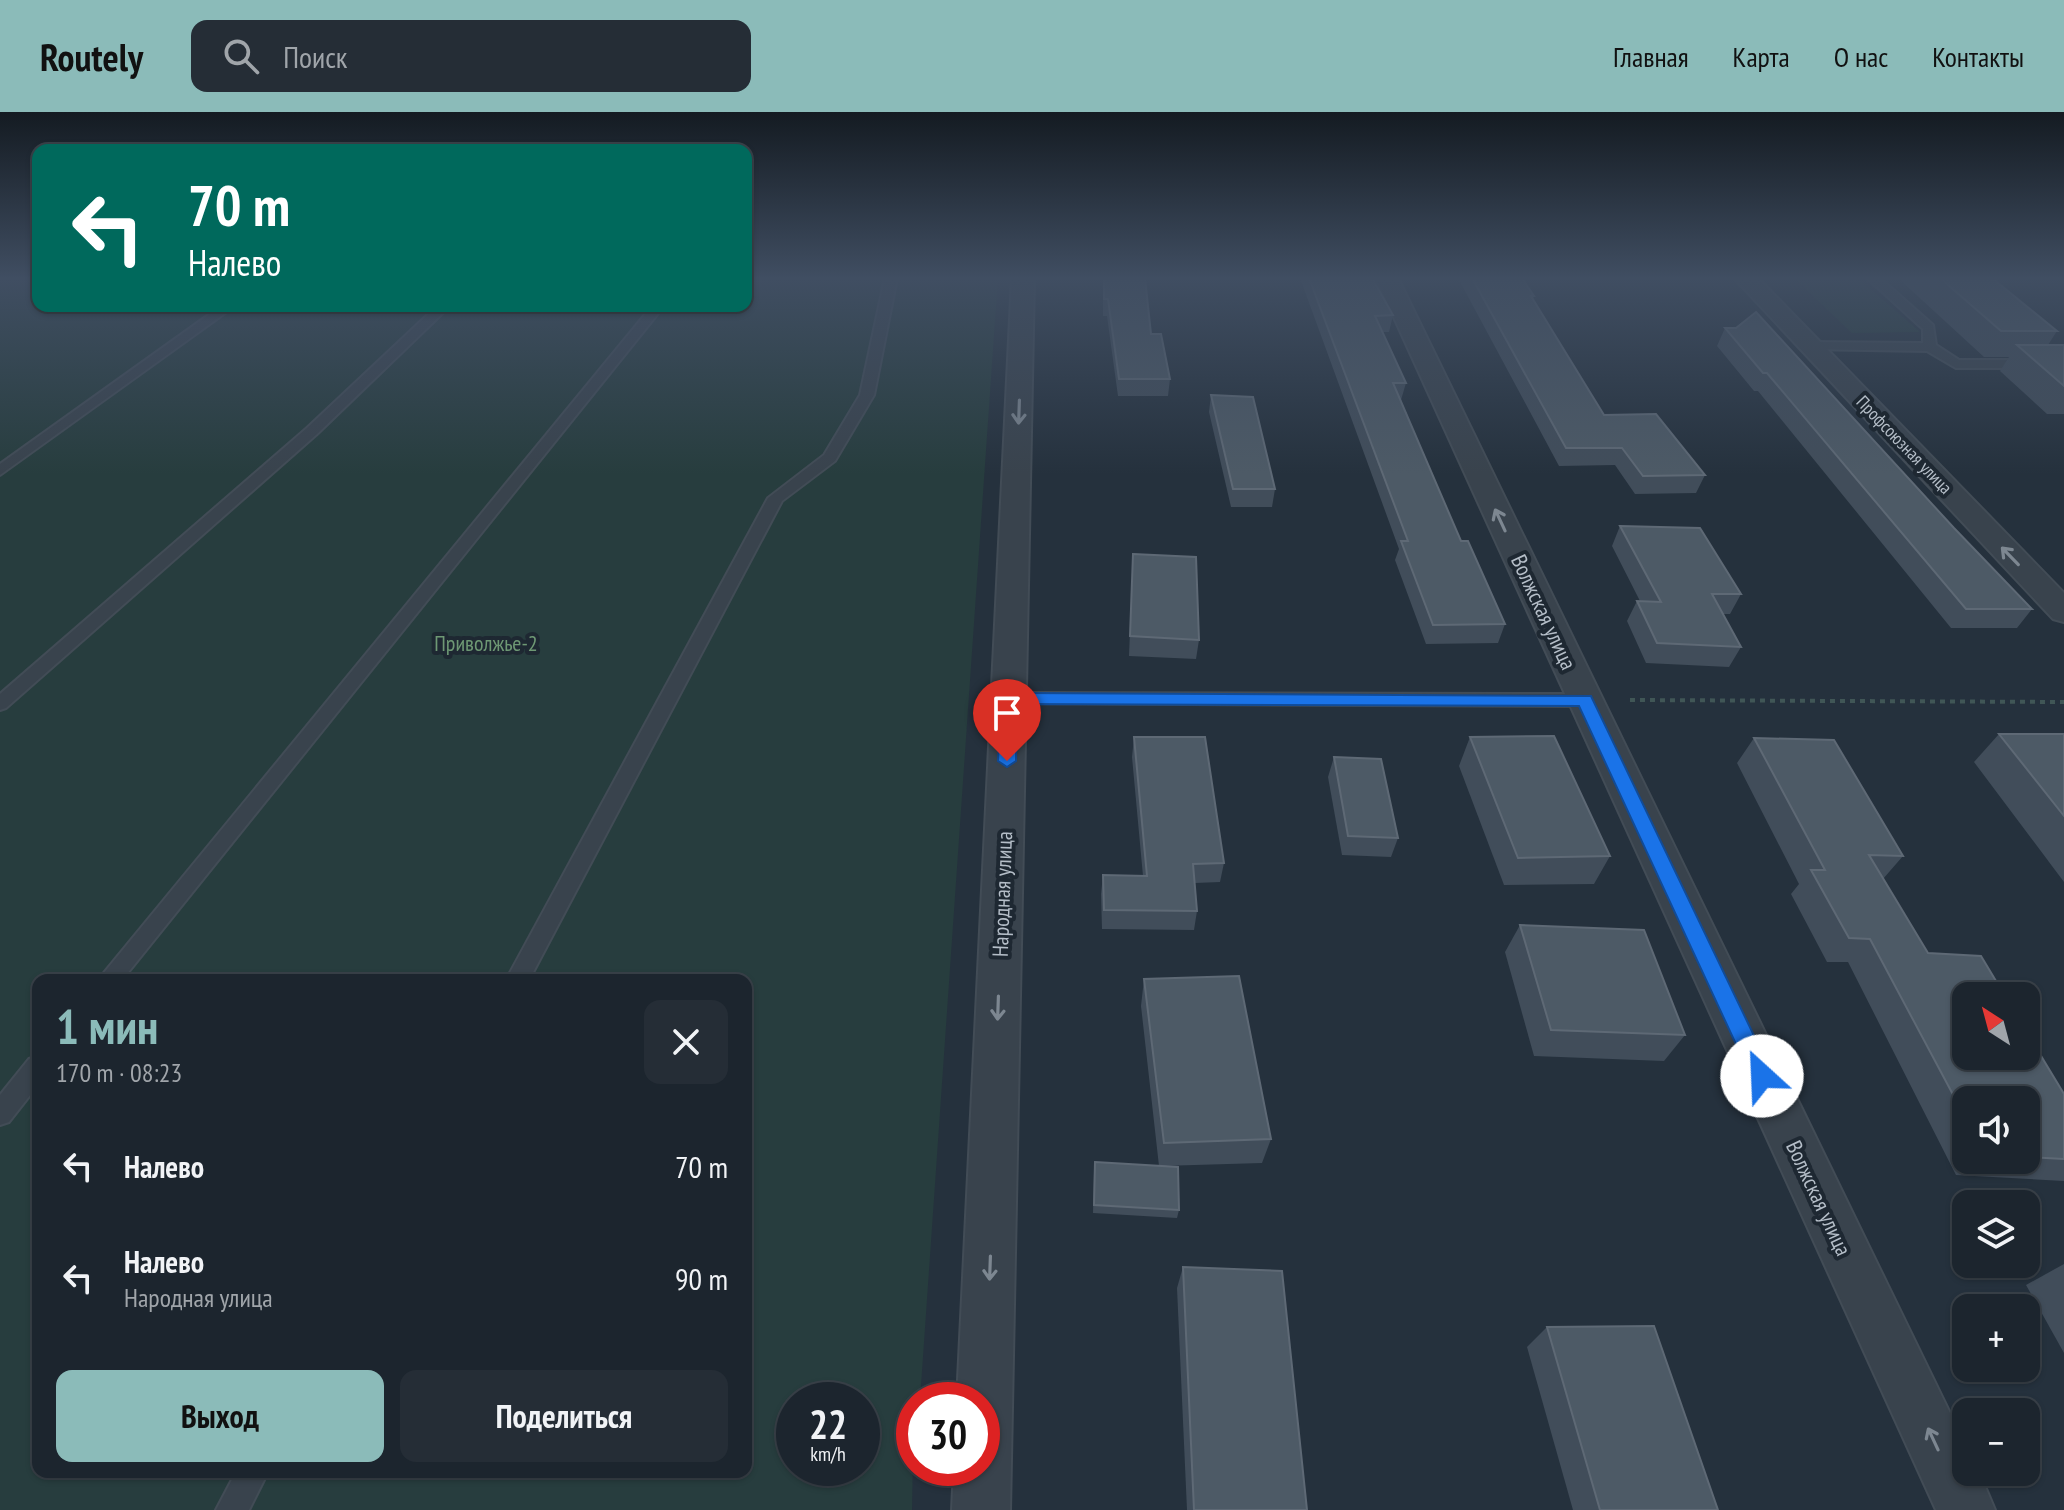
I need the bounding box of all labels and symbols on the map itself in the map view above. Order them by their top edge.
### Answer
street label: Профсоюзная улица [1852,391,1957,499]
one-way arrow [1011,398,1026,425]
one-way arrow [1492,508,1507,532]
one-way arrow [2001,547,2020,566]
street label: Волжская улица [1505,550,1583,674]
park label: Приволжье-2 [434,629,538,657]
pin [973,679,1041,761]
street label: Народная улица [986,831,1018,957]
north arrow [1952,982,2040,1070]
one-way arrow [991,994,1006,1021]
position arrow [1720,1034,1804,1118]
street label: Волжская улица [1780,1136,1858,1260]
one-way arrow [982,1254,997,1281]
speed limit sign: 30 [896,1382,1000,1486]
one-way arrow [1925,1428,1940,1452]

